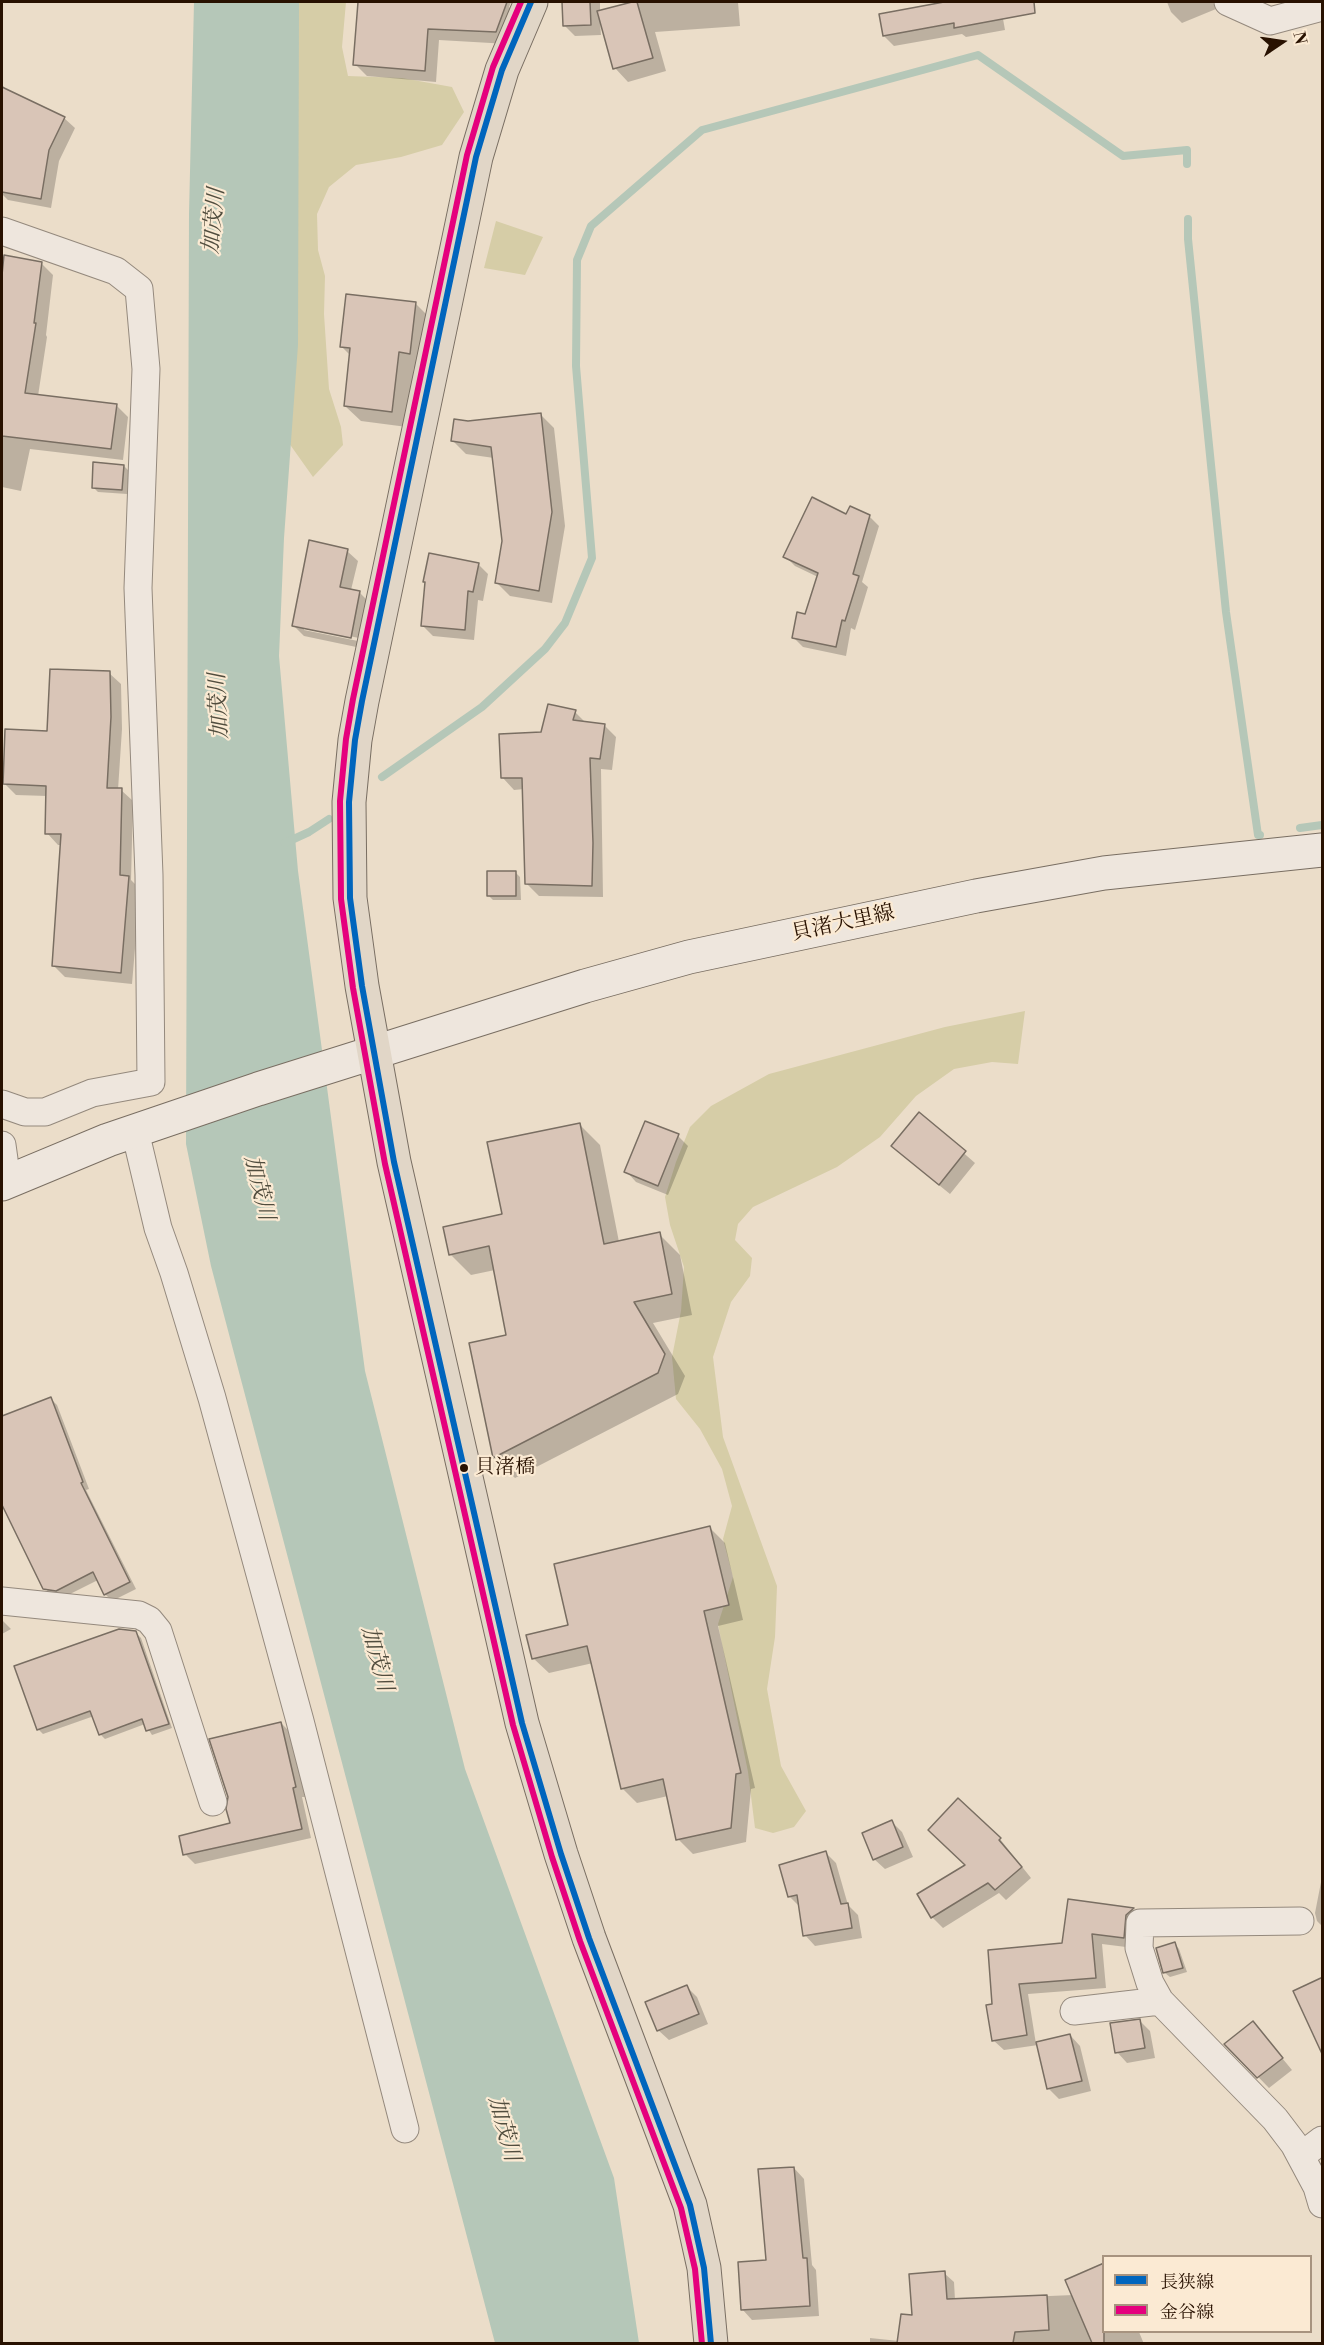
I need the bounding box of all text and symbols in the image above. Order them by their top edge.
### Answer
north arrow [1252,12,1312,72]
text: N [1288,30,1311,46]
water label: 加茂川 [199,187,231,255]
water label: 加茂川 [205,672,235,740]
street label: 貝渚大里線 [789,901,897,947]
water label: 加茂川 [237,1153,279,1223]
place label: 貝渚橋 [475,1456,535,1480]
marker: 貝渚橋 [458,1462,470,1474]
water label: 加茂川 [355,1624,397,1694]
water label: 加茂川 [482,2094,524,2164]
legend [1102,2255,1312,2333]
text: 長狭線 [1160,2271,1214,2294]
text: 金谷線 [1160,2301,1214,2324]

